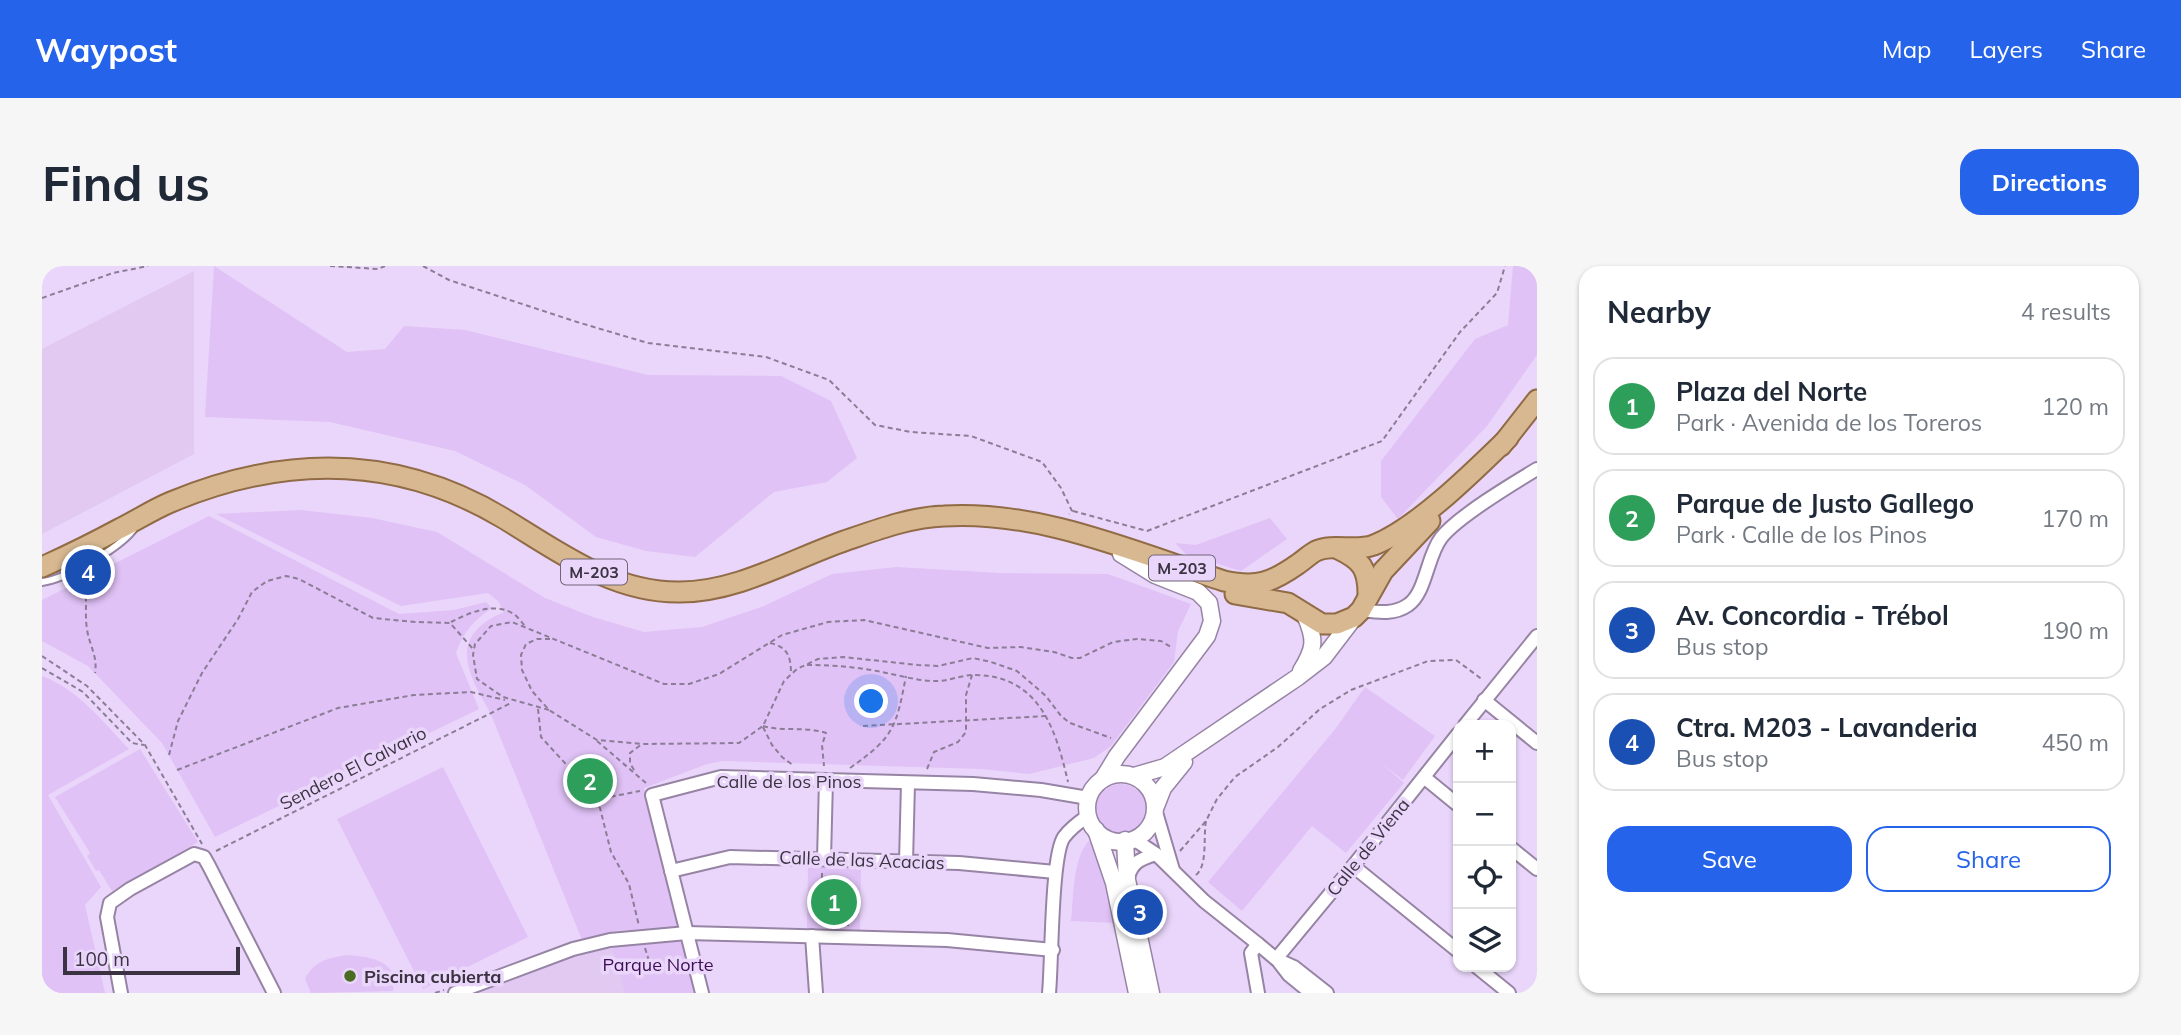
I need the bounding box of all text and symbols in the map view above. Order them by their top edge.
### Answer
text: Waypost [35,29,177,70]
text: Map [1882,34,1931,64]
text: Layers [1969,34,2043,64]
text: Share [2081,34,2146,64]
button: Directions [1960,149,2139,215]
text: Find us [42,152,210,213]
text: Nearby [1607,293,1711,331]
text: 4 results [2021,297,2111,326]
text: Plaza del Norte [1676,375,1867,408]
text: 1 [1625,392,1639,421]
text: 120 m [2041,392,2109,421]
text: Park · Avenida de los Toreros [1676,408,1982,437]
text: Parque de Justo Gallego [1676,487,1974,520]
text: 2 [1625,504,1639,533]
text: 170 m [2041,504,2109,533]
text: Park · Calle de los Pinos [1676,520,1927,549]
pin: 4 [65,546,111,598]
road number: M-203 [1149,556,1215,580]
road number: M-203 [561,560,627,584]
text: Av. Concordia - Trébol [1676,599,1949,632]
text: 3 [1625,616,1639,645]
text: 190 m [2041,616,2109,645]
text: Bus stop [1676,632,1768,661]
your location [854,684,888,718]
text: Ctra. M203 - Lavanderia [1676,711,1978,744]
map controls [1453,720,1516,972]
button: + [1453,720,1516,783]
street label: Sendero El Calvario [276,721,430,815]
text: 4 [1625,728,1639,757]
text: 450 m [2041,728,2109,757]
text: Bus stop [1676,744,1768,773]
pin: 2 [567,755,613,807]
street label: Calle de los Pinos [716,770,862,793]
button: − [1453,783,1516,846]
street label: Calle de Viena [1322,793,1414,901]
button: Save [1607,826,1852,892]
button: Share [1866,826,2111,892]
street label: Calle de las Acacias [779,846,945,874]
button: locate [1453,846,1516,909]
pin: 1 [811,876,857,928]
pin: 3 [1117,886,1163,938]
button: layers [1453,909,1516,972]
scale bar [63,944,240,976]
text: 100 m [74,947,130,971]
park label: Parque Norte [603,953,713,976]
place label: Piscina cubierta [364,965,502,988]
marker: Piscina cubierta [342,968,358,984]

